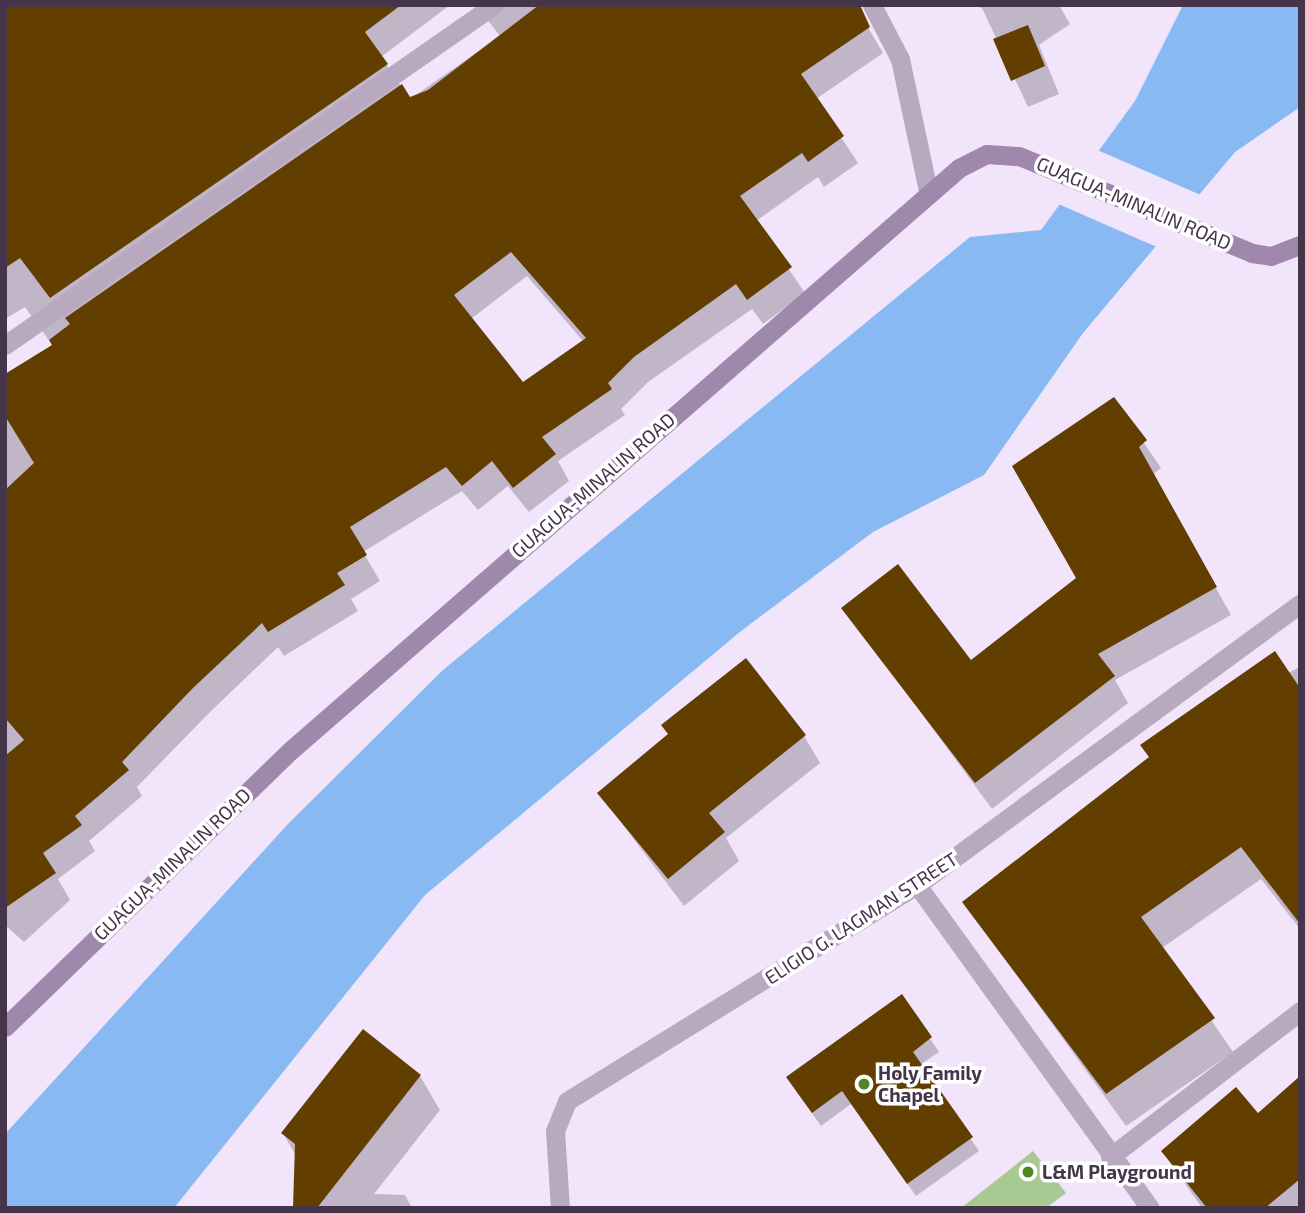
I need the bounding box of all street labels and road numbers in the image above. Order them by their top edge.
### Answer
street label: GUAGUA-MINALIN ROAD [1033,152,1235,254]
street label: GUAGUA-MINALIN ROAD [507,408,679,562]
street label: GUAGUA-MINALIN ROAD [89,783,255,945]
street label: ELIGIO G. LAGMAN STREET [760,847,962,989]

